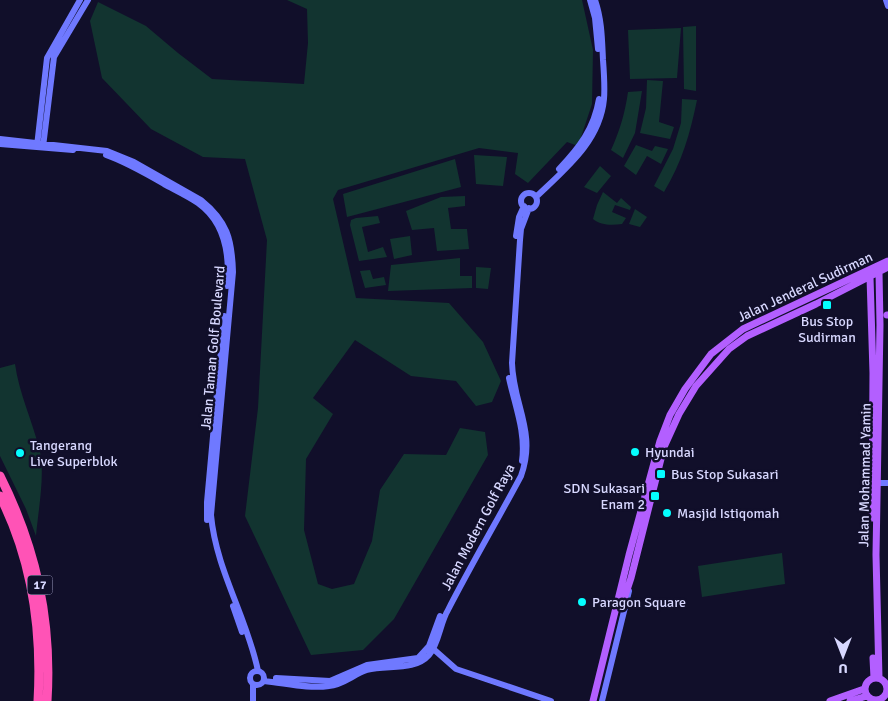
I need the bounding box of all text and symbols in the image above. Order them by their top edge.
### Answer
street label: Jalan Jenderal Sudirman [735,248,875,326]
street label: Jalan Taman Golf Boulevard [197,265,229,431]
marker: Bus Stop Sudirman [821,299,833,311]
place label: Bus Stop Sudirman [798,313,856,346]
street label: Jalan Mohammad Yamin [855,403,875,547]
place label: Tangerang Live Superblok [30,437,118,470]
place label: Hyundai [645,444,695,461]
marker: Hyundai [629,446,641,458]
marker: Tangerang Live Superblok [14,447,26,459]
street label: Jalan Modern Golf Raya [437,461,519,593]
place label: Bus Stop Sukasari [671,466,779,483]
marker: Bus Stop Sukasari [655,468,667,480]
place label: SDN Sukasari Enam 2 [564,480,645,513]
marker: SDN Sukasari Enam 2 [649,490,661,502]
place label: Masjid Istiqomah [677,505,779,522]
marker: Masjid Istiqomah [661,507,673,519]
road number: 17 [28,576,52,594]
place label: Paragon Square [592,594,686,611]
marker: Paragon Square [576,596,588,608]
north arrow [818,631,868,681]
text: U [838,660,848,677]

